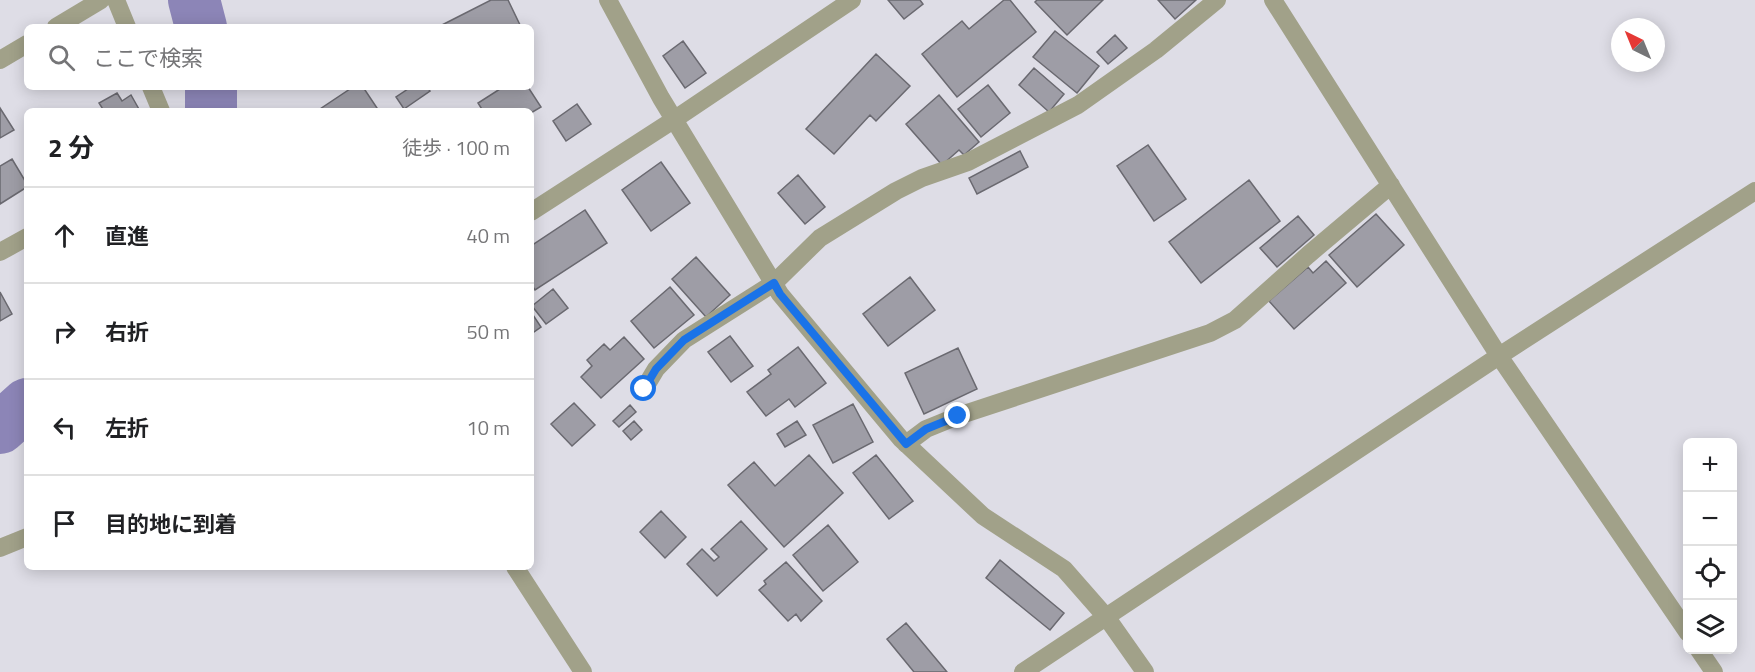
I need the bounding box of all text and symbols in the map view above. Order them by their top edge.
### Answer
north arrow [1611,18,1665,72]
search box [24,24,534,90]
icon: search [45,41,78,74]
text: ここで検索 [93,41,203,75]
text: 2 分 [48,128,94,167]
text: 徒歩 · 100 m [402,132,510,163]
icon: ahead [48,219,81,252]
text: 直進 [105,219,149,253]
text: 40 m [466,220,510,251]
icon: right [48,315,81,348]
text: 右折 [105,315,149,349]
text: 50 m [466,316,510,347]
route start [630,375,656,401]
route end [944,402,970,428]
icon: left [48,411,81,444]
text: 左折 [105,411,149,445]
text: 10 m [466,412,510,443]
map controls [1683,438,1737,654]
button: + [1683,438,1737,492]
button: − [1683,492,1737,546]
icon: arrive [48,507,81,540]
text: 目的地に到着 [105,507,237,541]
button: locate [1683,546,1737,600]
button: layers [1683,600,1737,654]

